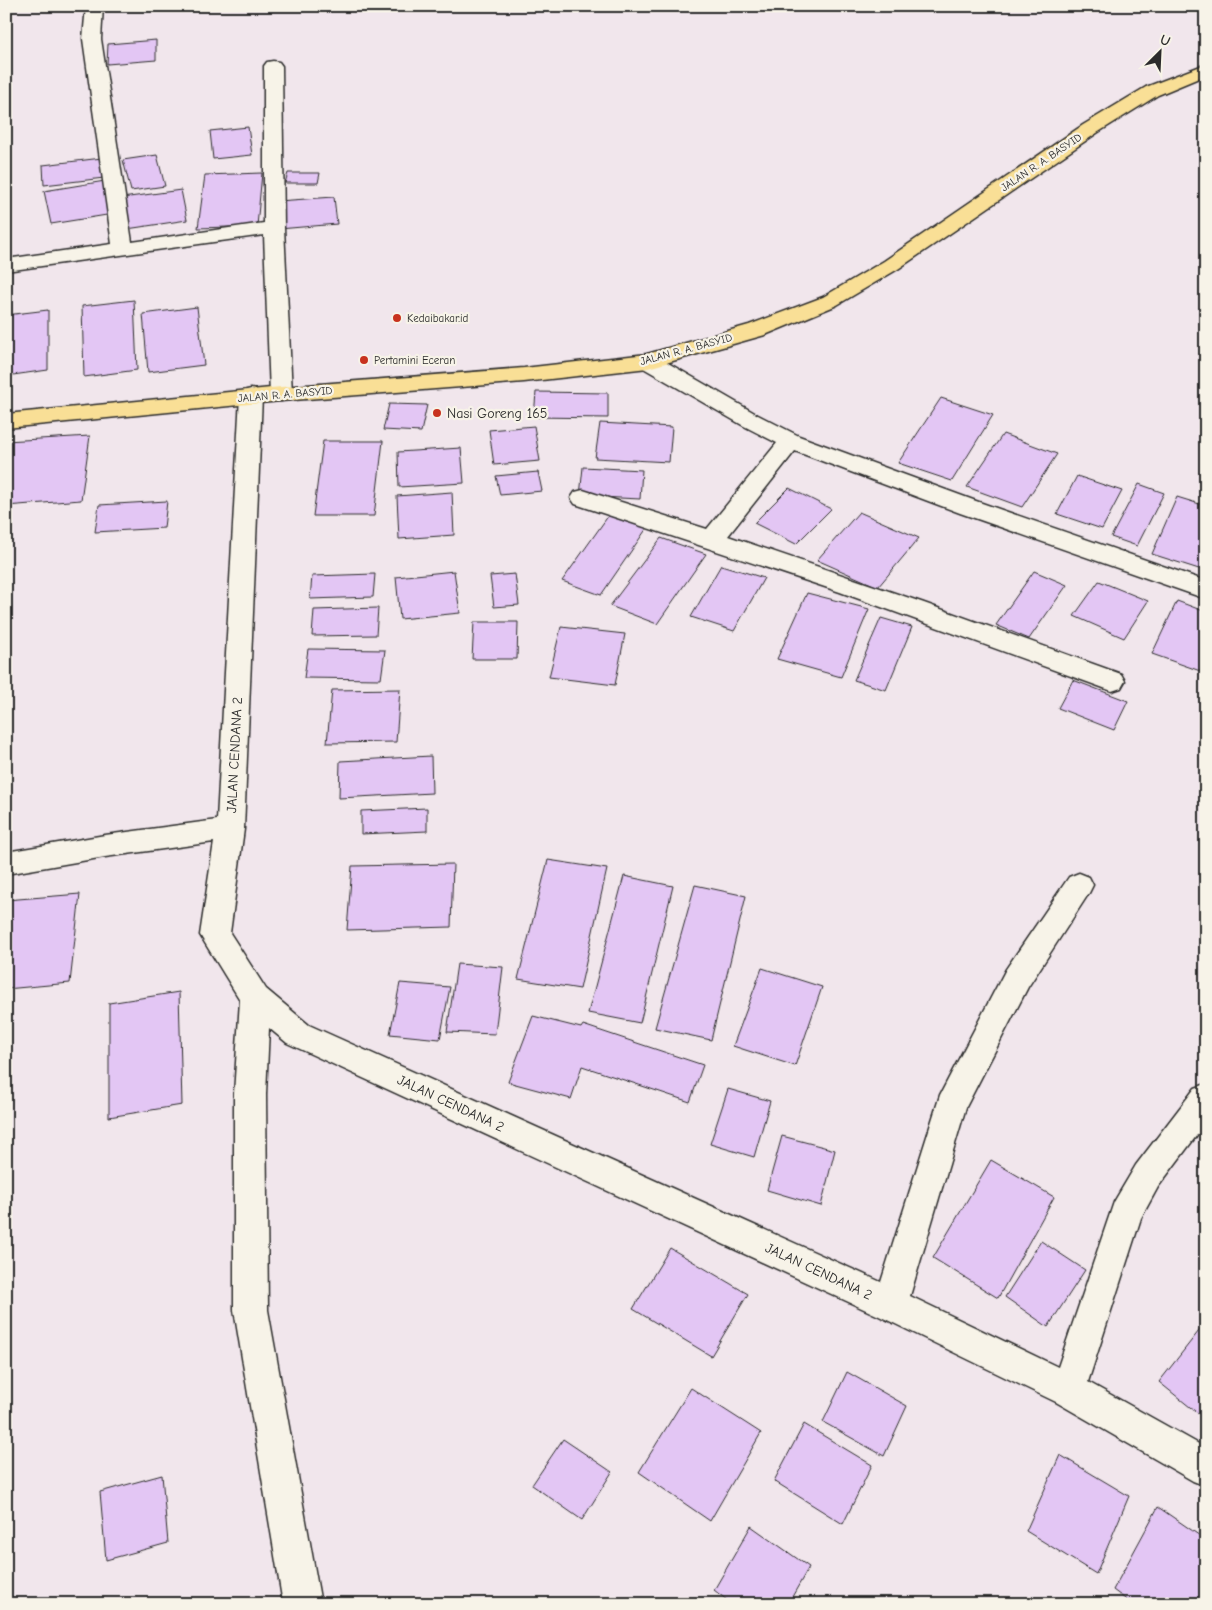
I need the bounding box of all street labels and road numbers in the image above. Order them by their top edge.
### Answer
street label: JALAN R. A. BASYID [998,130,1084,194]
street label: JALAN R. A. BASYID [639,331,734,368]
street label: JALAN R. A. BASYID [237,384,333,405]
street label: JALAN CENDANA 2 [223,697,246,813]
street label: JALAN CENDANA 2 [395,1071,507,1136]
street label: JALAN CENDANA 2 [763,1239,875,1304]

